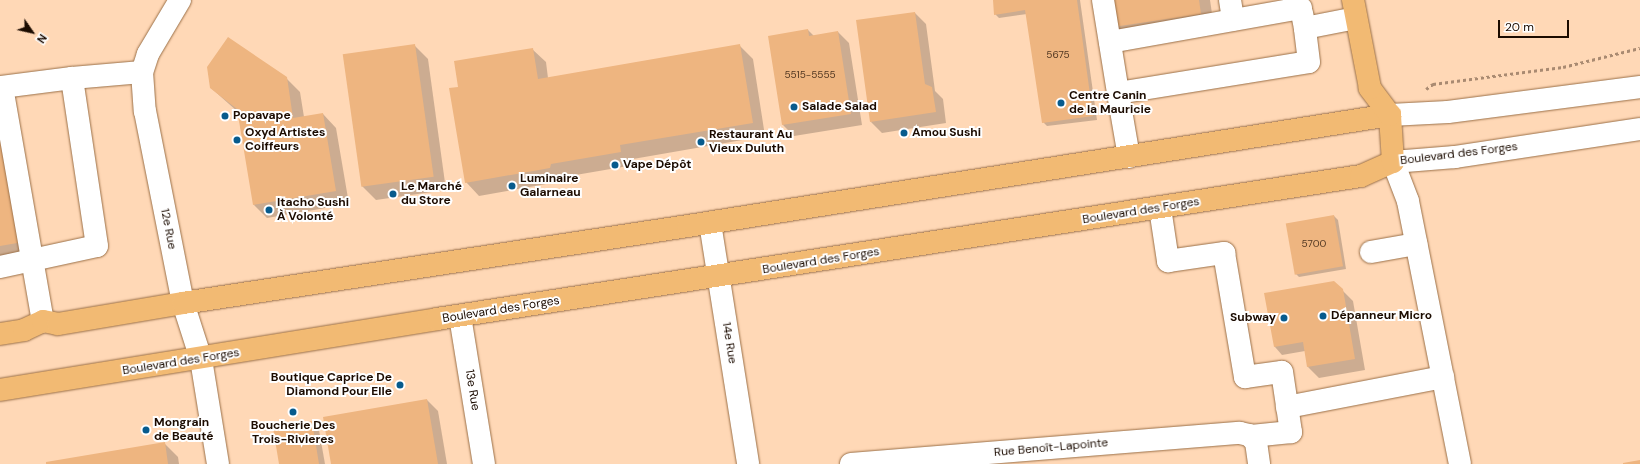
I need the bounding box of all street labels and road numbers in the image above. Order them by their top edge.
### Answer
street label: Boulevard des Forges [1399,140,1519,168]
street label: Boulevard des Forges [1081,195,1201,227]
street label: 12e Rue [157,207,179,251]
street label: Boulevard des Forges [761,245,881,277]
street label: Boulevard des Forges [441,294,561,326]
street label: 14e Rue [719,321,739,365]
street label: Boulevard des Forges [121,346,241,378]
street label: 13e Rue [462,368,482,412]
street label: Rue Benoît-Lapointe [993,436,1109,460]

